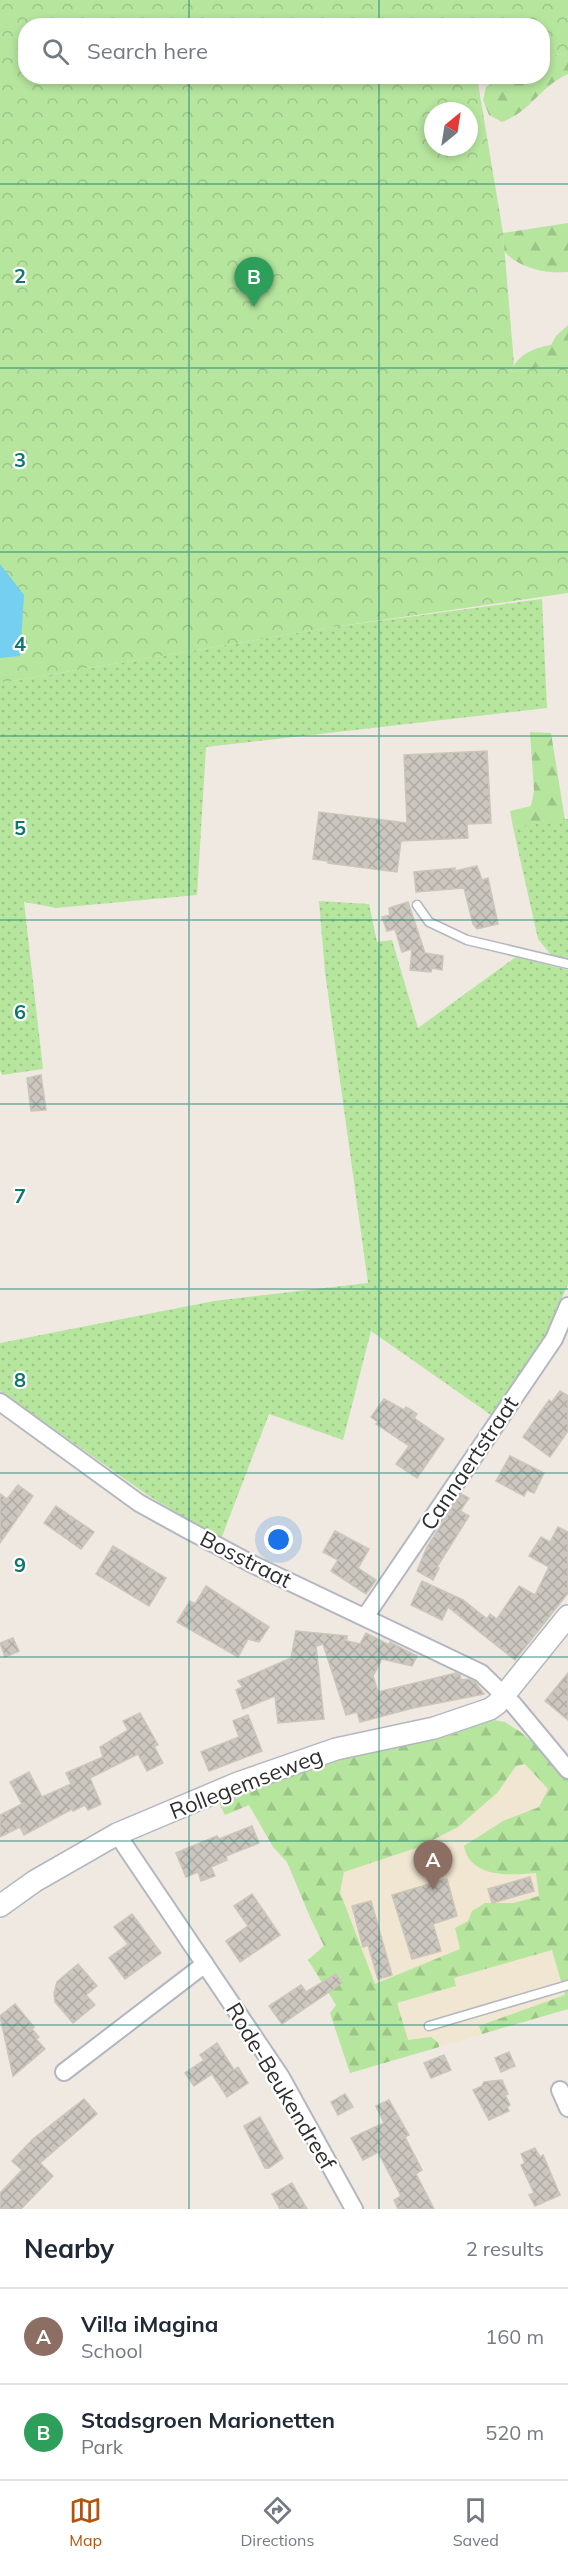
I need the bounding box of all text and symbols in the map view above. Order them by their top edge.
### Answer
search box [18,18,550,84]
icon: search [39,35,72,68]
text: Search here [87,37,208,65]
north arrow [424,102,478,156]
pin: B [234,258,274,307]
text: 2 [14,263,26,288]
text: 3 [14,447,26,472]
text: 4 [14,631,26,656]
text: 5 [14,815,26,840]
text: 6 [14,999,26,1024]
text: 7 [14,1183,26,1208]
text: 8 [14,1367,26,1392]
street label: Cannaertstraat [414,1390,524,1535]
street label: Bosstraat [196,1524,297,1594]
your location [264,1525,293,1554]
text: 9 [14,1552,26,1577]
street label: Rollegemseweg [166,1741,326,1825]
pin: A [414,1840,452,1890]
street label: Rode-Beukendreef [220,1997,342,2175]
text: Nearby [24,2232,114,2265]
text: 2 results [466,2236,544,2261]
text: Vil!a iMagina [81,2310,218,2338]
text: A [36,2324,51,2349]
text: 160 m [485,2324,544,2349]
text: School [81,2338,143,2363]
text: Stadsgroen Marionetten [81,2406,335,2434]
text: B [37,2420,50,2445]
text: 520 m [485,2420,544,2445]
text: Park [81,2434,123,2459]
tab: Map [69,2494,102,2550]
tab: Directions [240,2494,314,2550]
tab: Saved [453,2494,499,2550]

